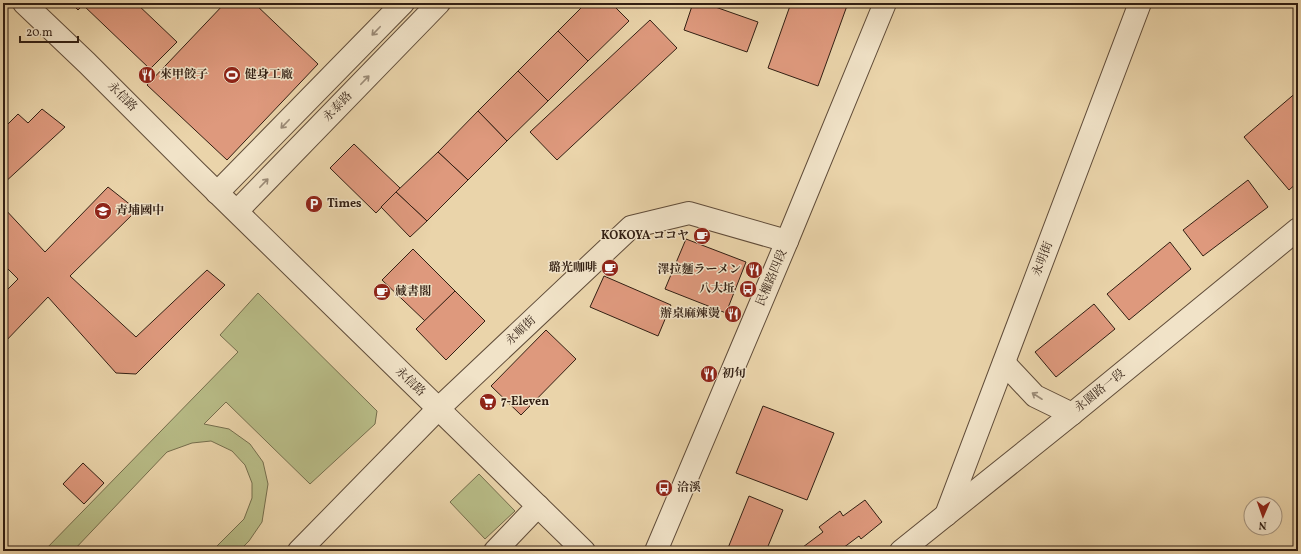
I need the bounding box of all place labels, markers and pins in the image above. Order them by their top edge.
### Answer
restaurant icon: 來甲餃子 [137,65,157,85]
sports icon: 健身工廠 [222,65,242,85]
place label: 來甲餃子 [160,67,208,83]
place label: 健身工廠 [244,67,293,83]
parking icon: Times [304,194,324,214]
place label: Times [327,196,362,212]
school or university icon: 青埔國中 [93,201,113,221]
place label: 青埔國中 [116,203,164,219]
cafe icon: KOKOYA ココヤ [692,226,712,246]
place label: KOKOYA ココヤ [601,228,689,244]
cafe icon: 璐光咖啡 [600,258,620,278]
place label: 璐光咖啡 [548,260,597,276]
restaurant icon: 澤拉麵ラーメン [744,260,764,280]
place label: 澤拉麵ラーメン [658,262,741,278]
bus stop icon: 八大坵 [738,279,758,299]
place label: 八大坵 [699,281,735,297]
cafe icon: 藏書閣 [372,282,392,302]
place label: 藏書閣 [395,284,431,300]
restaurant icon: 辦桌麻辣燙 [723,304,743,324]
place label: 辦桌麻辣燙 [660,306,720,322]
restaurant icon: 初旬 [699,364,719,384]
place label: 初旬 [722,366,746,382]
supermarket icon: 7-Eleven [478,392,498,412]
place label: 7-Eleven [501,394,549,410]
bus stop icon: 洽溪 [654,478,674,498]
place label: 洽溪 [677,480,701,496]

